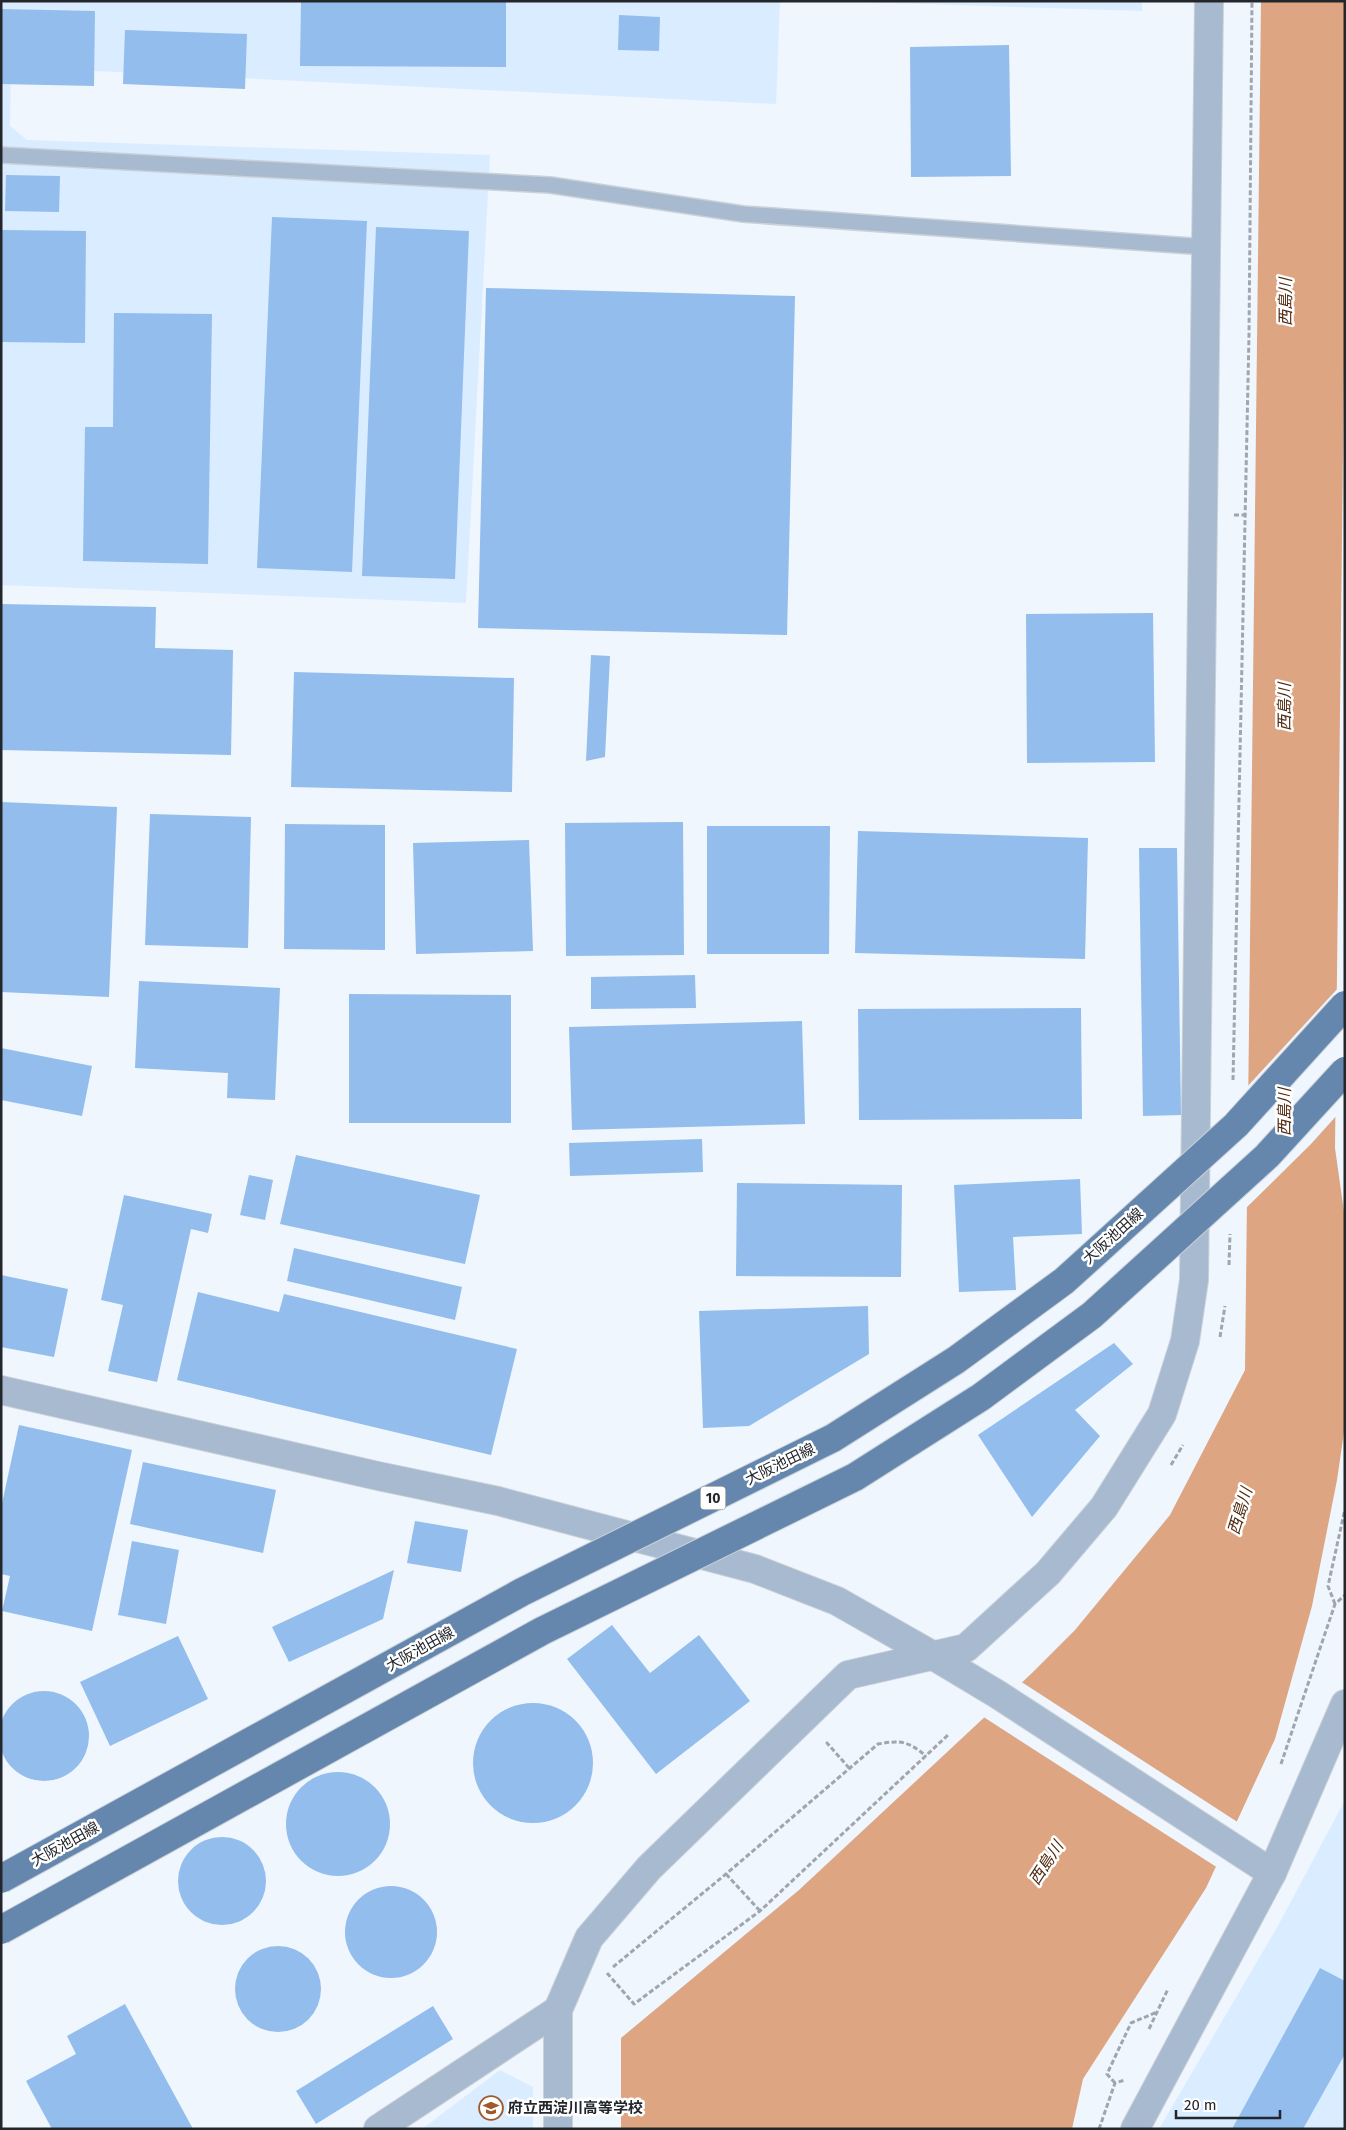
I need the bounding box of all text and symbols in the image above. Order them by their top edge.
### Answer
water label: 西島川 [1276,276,1295,326]
water label: 西島川 [1275,681,1294,731]
water label: 西島川 [1275,1086,1294,1136]
street label: 大阪池田線 [1079,1204,1147,1268]
street label: 大阪池田線 [742,1439,818,1489]
water label: 西島川 [1224,1483,1257,1537]
road number: 10 [700,1486,726,1510]
street label: 大阪池田線 [383,1623,457,1675]
street label: 大阪池田線 [28,1818,102,1870]
water label: 西島川 [1025,1836,1068,1888]
scale bar [1176,2088,1280,2120]
school or university icon: 府立西淀川高等学校 [478,2095,504,2121]
text: 20 m [1184,2096,1217,2114]
place label: 府立西淀川高等学校 [508,2099,643,2117]

